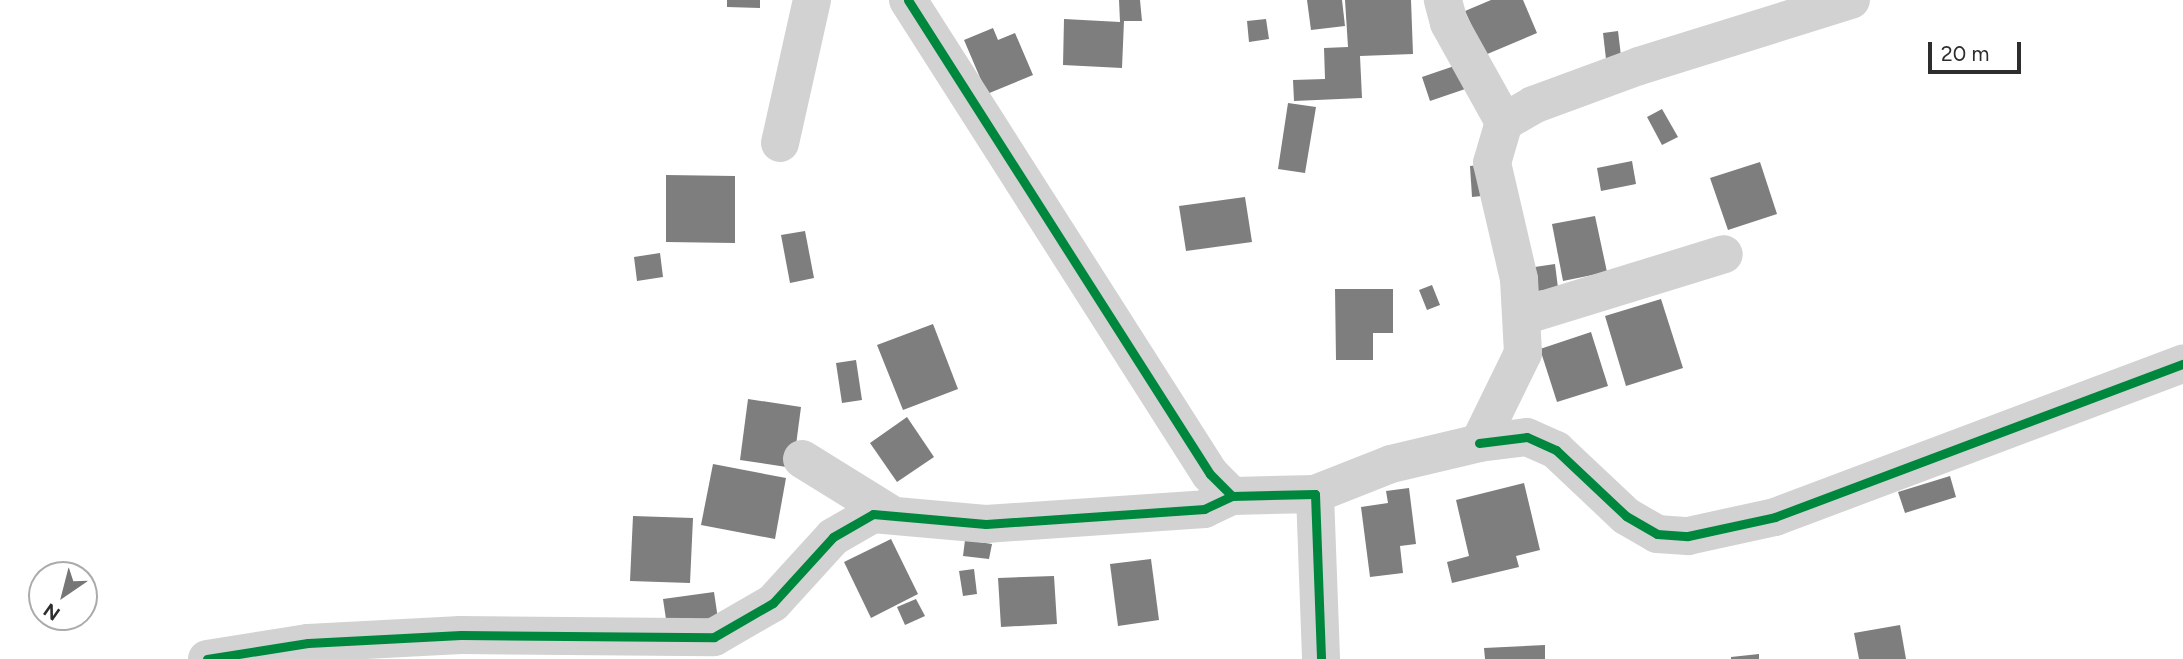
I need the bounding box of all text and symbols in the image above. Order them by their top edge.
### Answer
scale bar [1931,28,2024,72]
text: 20 m [1941,41,1989,66]
north arrow [28,561,98,631]
text: N [39,598,64,626]

